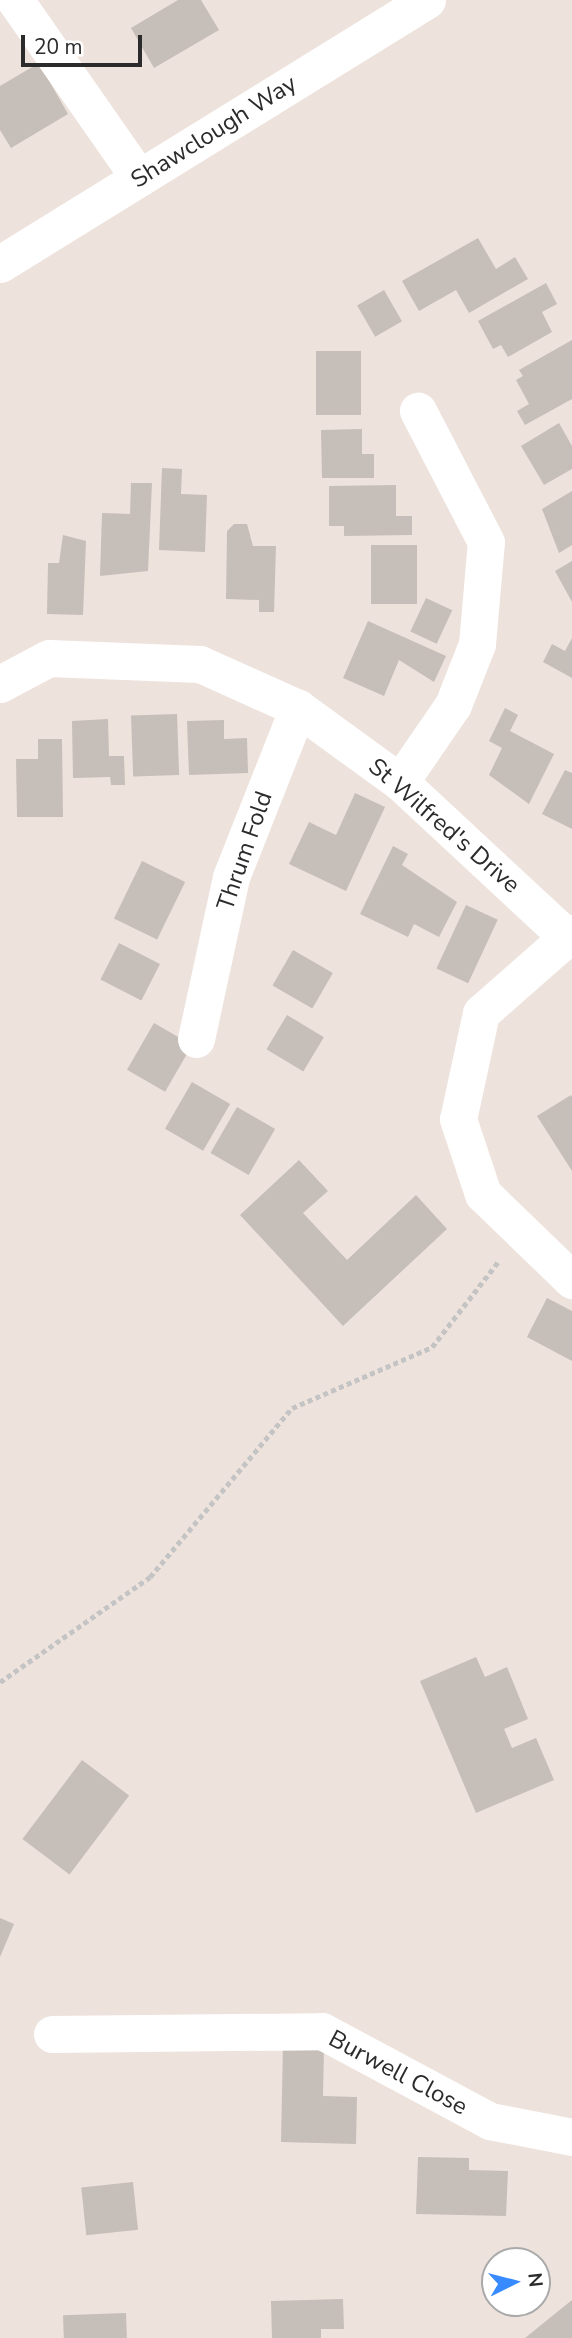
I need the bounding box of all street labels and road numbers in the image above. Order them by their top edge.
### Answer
street label: Shawclough Way [126,70,302,194]
street label: St Wilfred's Drive [362,752,526,900]
street label: Thrum Fold [211,788,279,914]
street label: Burwell Close [324,2024,472,2122]

